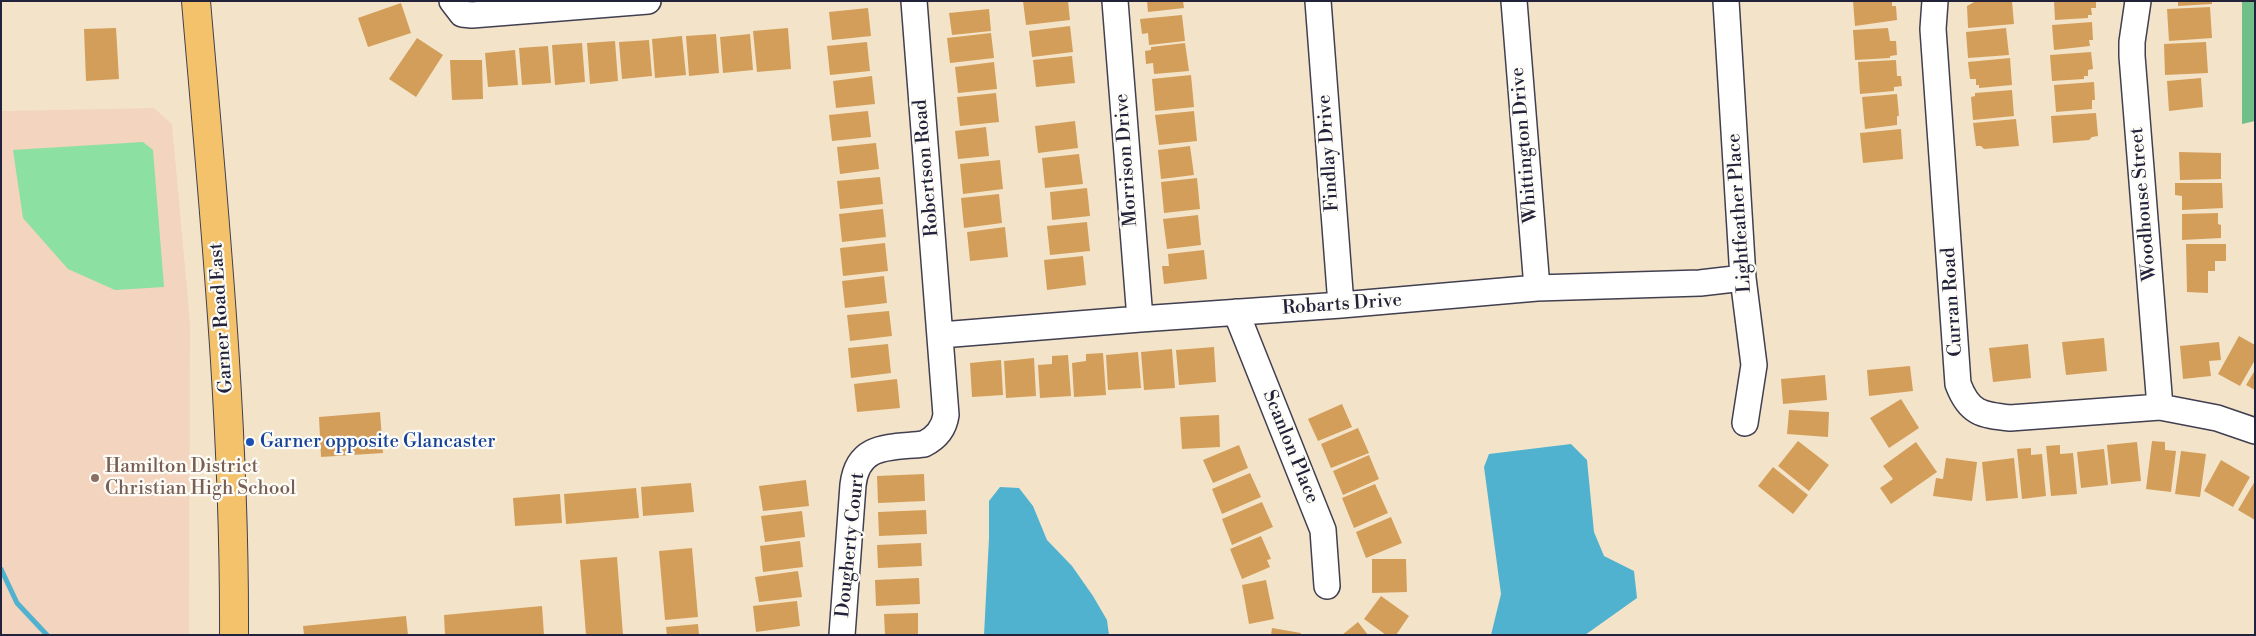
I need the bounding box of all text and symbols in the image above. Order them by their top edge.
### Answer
street label: Whittington Drive [1507,66,1543,224]
street label: Morrison Drive [1111,93,1143,227]
street label: Findlay Drive [1314,94,1344,212]
street label: Robertson Road [910,98,944,238]
street label: Woodhouse Street [2126,126,2162,282]
street label: Lightfeather Place [1723,132,1757,294]
street label: Garner Road East [205,242,239,394]
street label: Curran Road [1938,247,1968,357]
street label: Robarts Drive [1281,289,1403,321]
street label: Scanlon Place [1257,387,1323,507]
place label: Garner opposite Glancaster [260,431,496,453]
marker: Garner opposite Glancaster [244,436,256,448]
place label: Hamilton District Christian High School [105,456,296,500]
street label: Dougherty Court [832,471,870,619]
marker: Hamilton District Christian High School [89,472,101,484]

